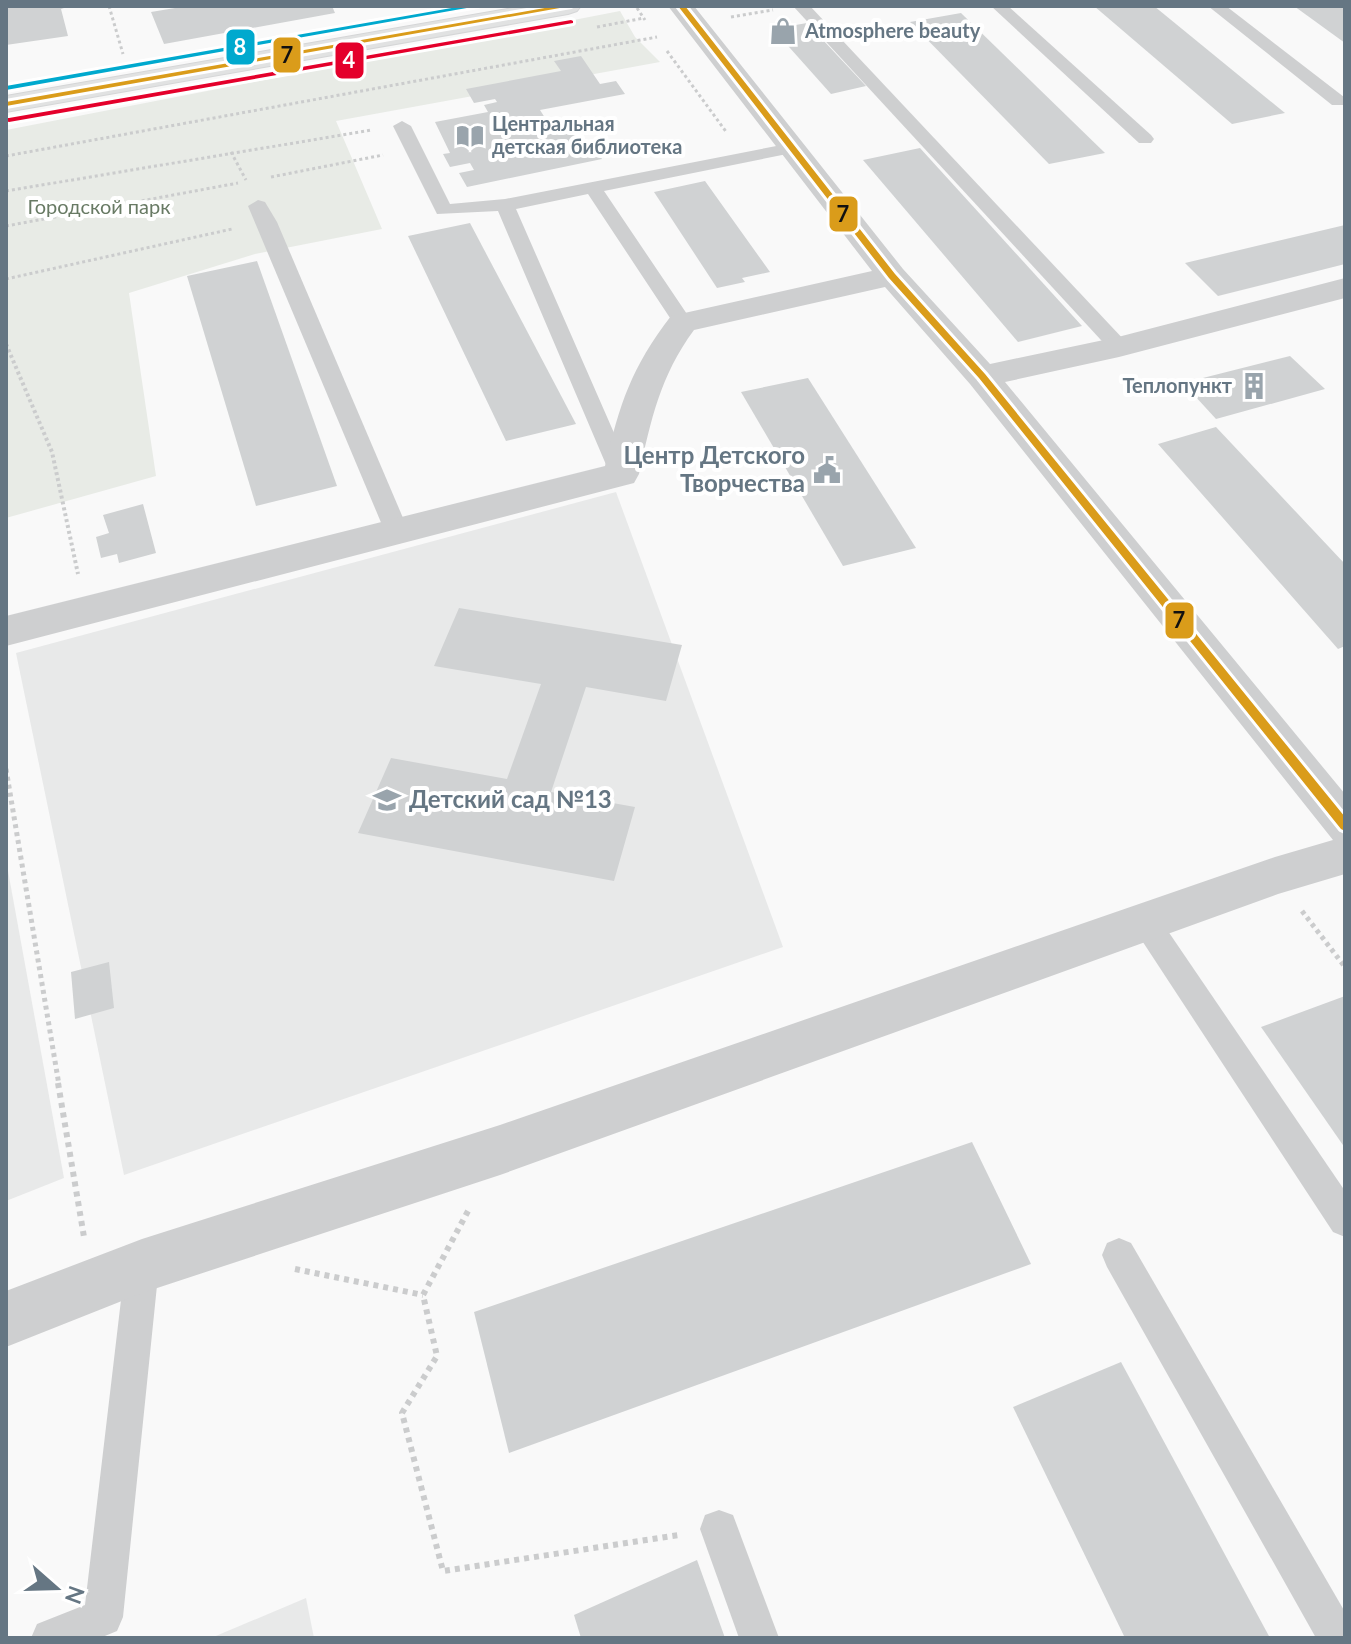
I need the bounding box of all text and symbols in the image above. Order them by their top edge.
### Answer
shop icon: Atmosphere beauty [768,16,798,46]
place label: Atmosphere beauty [804,18,981,42]
line badge: 8 [225,28,256,66]
text: 8 [234,33,246,60]
line badge: 7 [272,36,302,74]
text: 7 [281,41,294,68]
line badge: 4 [334,41,365,80]
text: 4 [343,46,356,73]
place label: Центральная детская библиотека [492,111,682,158]
library icon: Центральная детская библиотека [455,121,485,151]
park label: Городской парк [27,194,171,218]
line badge: 7 [828,195,859,233]
text: 7 [837,200,850,227]
building icon: Теплопункт [1239,371,1269,401]
place label: Теплопункт [1122,373,1233,397]
place label: Центр Детского Творчества [623,440,805,497]
public building icon: Центр Детского Творчества [812,455,842,485]
line badge: 7 [1164,601,1195,640]
text: 7 [1173,606,1186,633]
place label: Детский сад №13 [409,784,612,813]
school or university icon: Детский сад №13 [372,785,402,815]
north arrow [16,1548,96,1628]
text: N [60,1582,91,1608]

